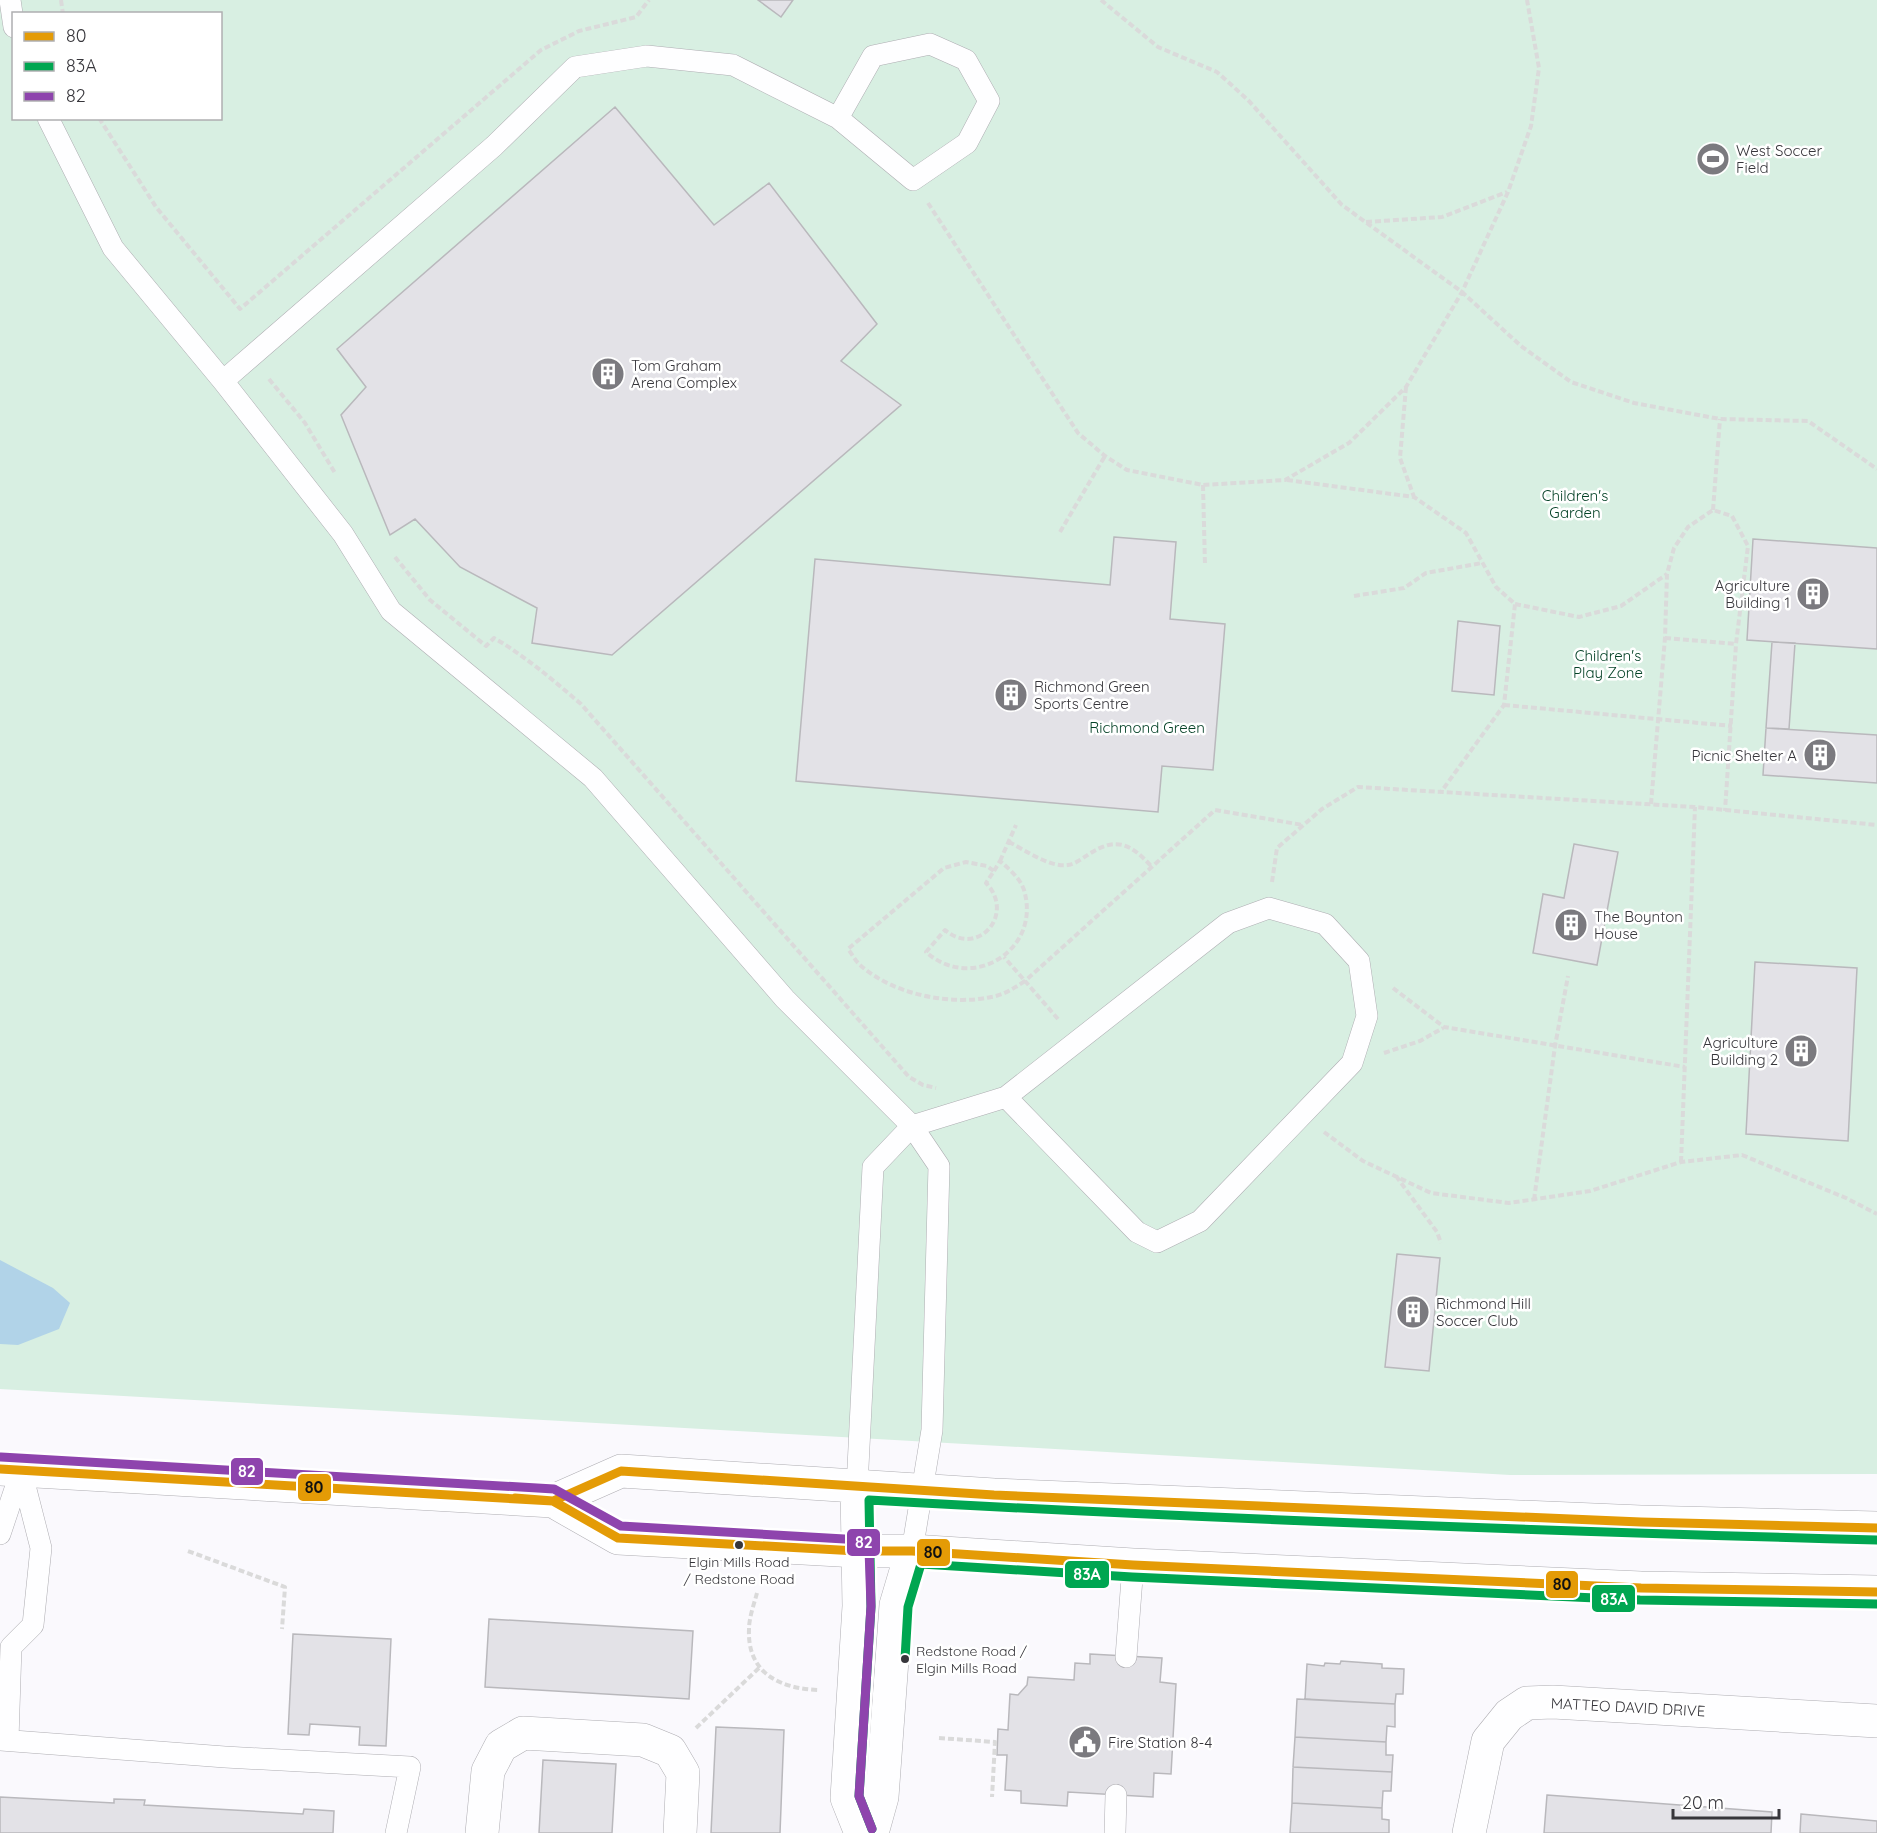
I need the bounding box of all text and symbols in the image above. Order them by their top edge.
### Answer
legend [12,12,222,120]
text: 80 [66,24,86,47]
text: 83A [66,54,97,77]
text: 82 [66,84,86,107]
sports icon: West Soccer Field [1695,141,1731,177]
place label: West Soccer Field [1736,141,1822,177]
building icon: Tom Graham Arena Complex [590,356,626,392]
place label: Tom Graham Arena Complex [631,356,737,392]
park label: Children's Garden [1542,486,1608,522]
place label: Agriculture Building 1 [1715,576,1790,612]
building icon: Agriculture Building 1 [1795,576,1831,612]
park label: Children's Play Zone [1573,646,1643,682]
building icon: Richmond Green Sports Centre [993,677,1029,713]
place label: Richmond Green Sports Centre [1034,677,1150,713]
park label: Richmond Green [1089,718,1205,737]
building icon: Picnic Shelter A [1802,737,1838,773]
place label: Picnic Shelter A [1691,746,1797,765]
building icon: The Boynton House [1553,907,1589,943]
place label: The Boynton House [1594,907,1683,943]
place label: Agriculture Building 2 [1703,1033,1778,1069]
building icon: Agriculture Building 2 [1783,1033,1819,1069]
building icon: Richmond Hill Soccer Club [1395,1294,1431,1330]
place label: Richmond Hill Soccer Club [1436,1294,1531,1330]
line badge: 82 [230,1457,264,1486]
text: 82 [238,1461,256,1481]
line badge: 80 [297,1473,332,1502]
text: 80 [305,1477,323,1497]
line badge: 82 [846,1528,881,1557]
text: 82 [855,1532,873,1552]
line badge: 80 [916,1538,951,1567]
marker: Elgin Mills Road / Redstone Road [733,1539,745,1551]
text: 80 [924,1542,942,1562]
place label: Elgin Mills Road / Redstone Road [683,1553,795,1588]
line badge: 83A [1064,1560,1110,1589]
text: 83A [1073,1564,1102,1584]
line badge: 80 [1545,1570,1579,1599]
text: 80 [1553,1574,1571,1594]
line badge: 83A [1591,1584,1636,1613]
text: 83A [1600,1589,1629,1609]
place label: Redstone Road / Elgin Mills Road [916,1642,1028,1677]
marker: Redstone Road / Elgin Mills Road [899,1653,911,1665]
street label: MATTEO DAVID DRIVE [1550,1693,1706,1721]
public building icon: Fire Station 8-4 [1067,1724,1103,1760]
place label: Fire Station 8-4 [1108,1733,1212,1752]
scale bar [1673,1782,1780,1820]
text: 20 m [1682,1791,1724,1814]

